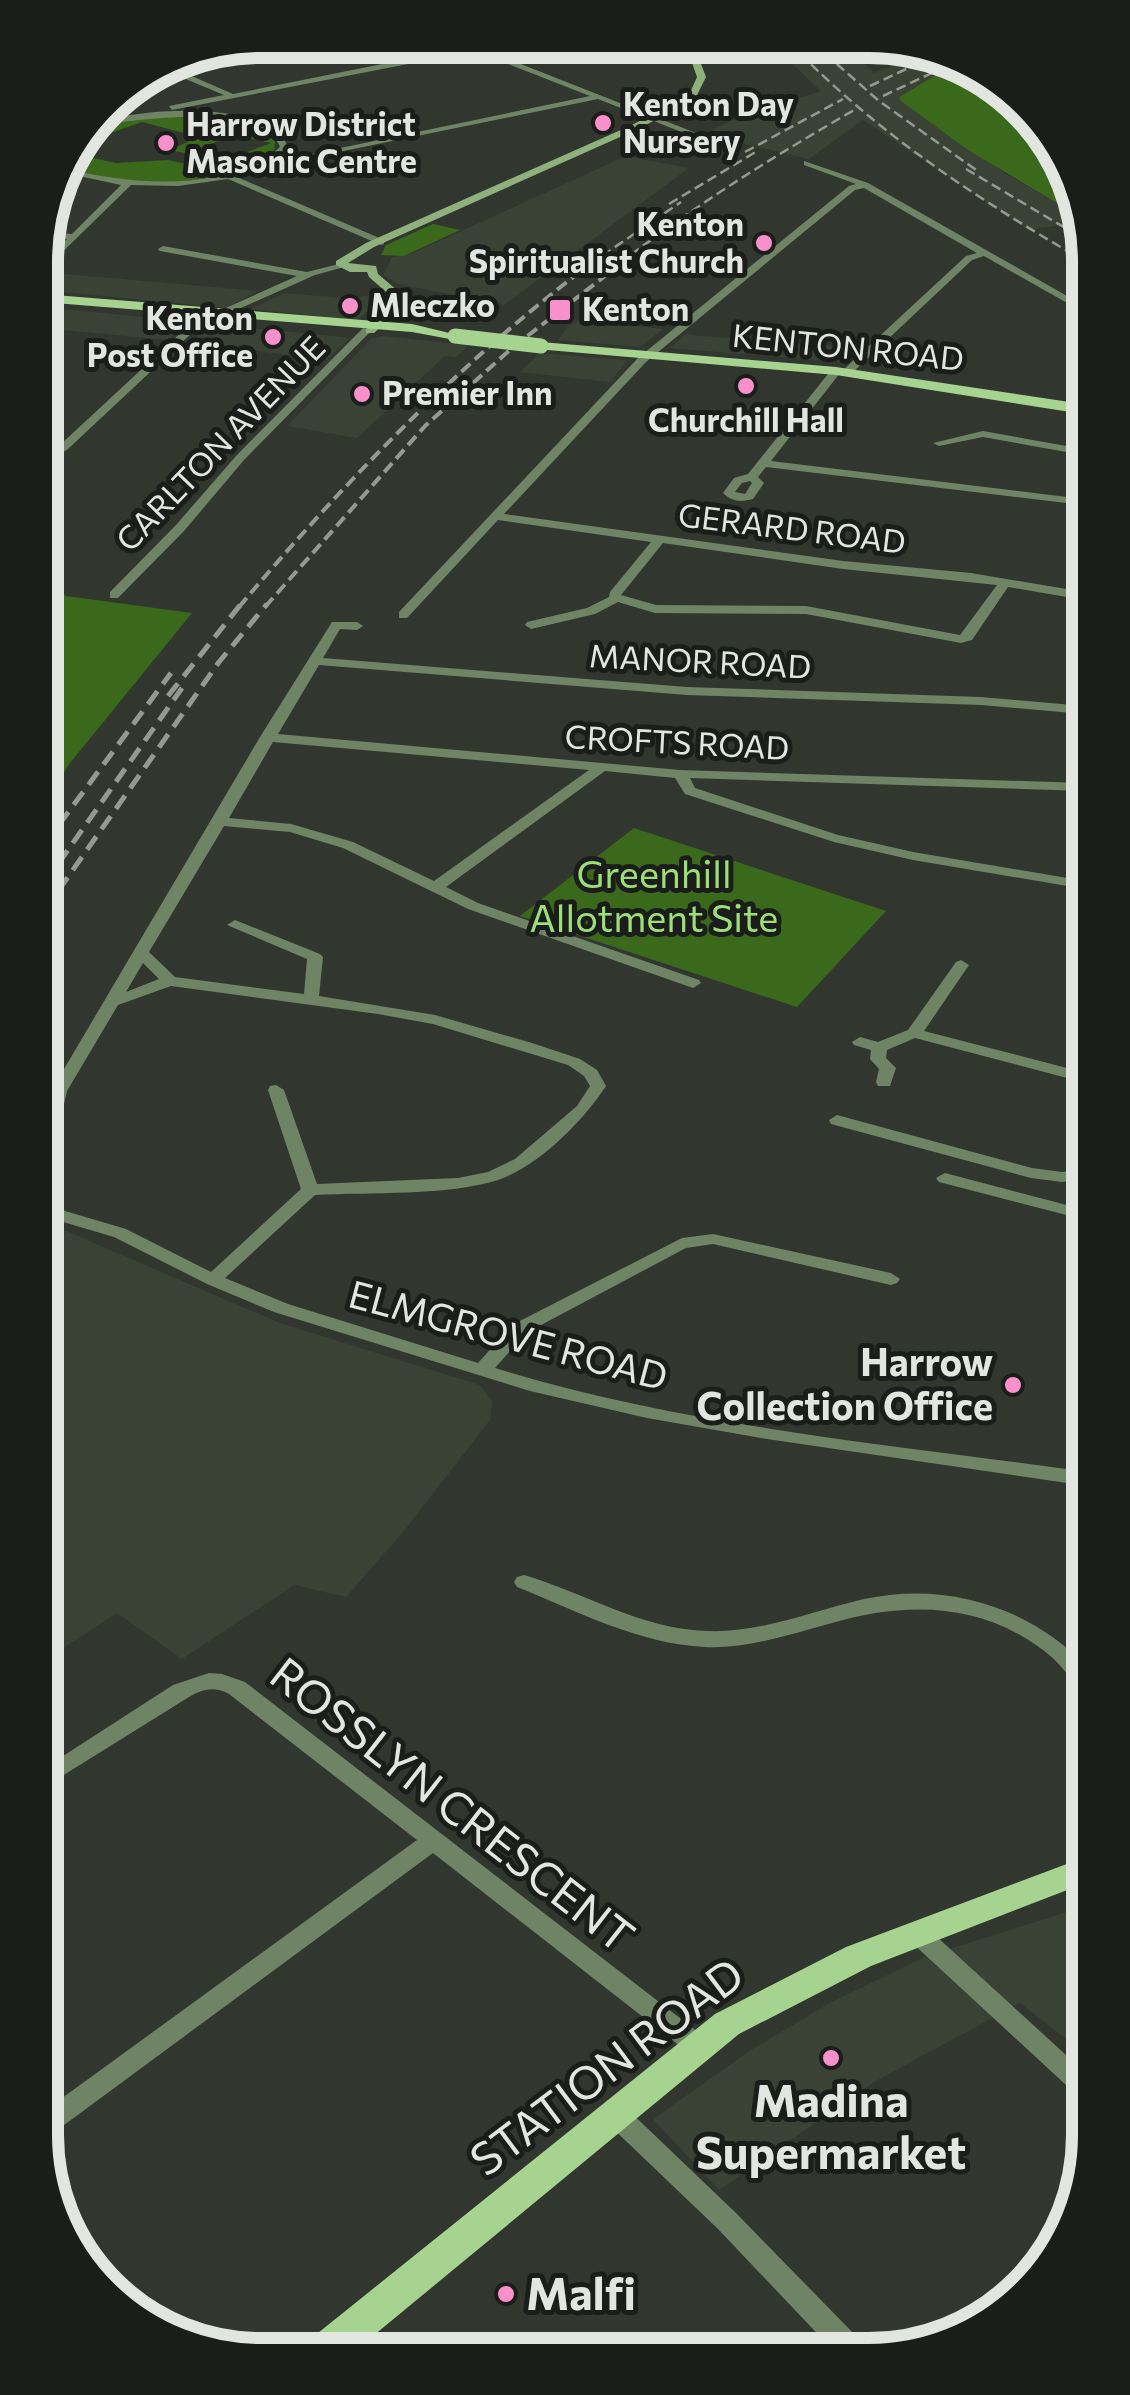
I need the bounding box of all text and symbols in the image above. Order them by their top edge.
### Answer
place label: Kenton Day Nursery [623,83,794,160]
place label: Harrow District Masonic Centre [186,103,417,180]
marker: Kenton Day Nursery [592,112,614,134]
marker: Harrow District Masonic Centre [155,132,177,154]
place label: Kenton Spiritualist Church [469,203,744,280]
marker: Kenton Spiritualist Church [753,232,775,254]
place label: Mleczko [370,284,495,324]
place label: Kenton [582,288,689,328]
marker: Mleczko [339,295,361,317]
place label: Kenton Post Office [87,297,253,374]
marker: Kenton [547,297,573,323]
street label: KENTON ROAD [731,314,966,378]
marker: Kenton Post Office [262,326,284,348]
street label: CARLTON AVENUE [107,327,333,559]
place label: Premier Inn [382,372,552,412]
marker: Churchill Hall [735,375,757,397]
marker: Premier Inn [351,383,373,405]
place label: Churchill Hall [648,399,844,439]
street label: GERARD ROAD [676,493,908,561]
street label: MANOR ROAD [588,634,812,686]
street label: CROFTS ROAD [564,715,790,767]
park label: Greenhill Allotment Site [530,849,778,940]
street label: ELMGROVE ROAD [344,1268,673,1399]
place label: Harrow Collection Office [697,1337,993,1428]
marker: Harrow Collection Office [1002,1374,1024,1396]
street label: ROSSLYN CRESCENT [261,1644,646,1962]
street label: STATION ROAD [458,1944,753,2186]
marker: Madina Supermarket [820,2047,842,2069]
place label: Madina Supermarket [696,2071,966,2178]
place label: Malfi [526,2264,636,2319]
marker: Malfi [495,2283,517,2305]

